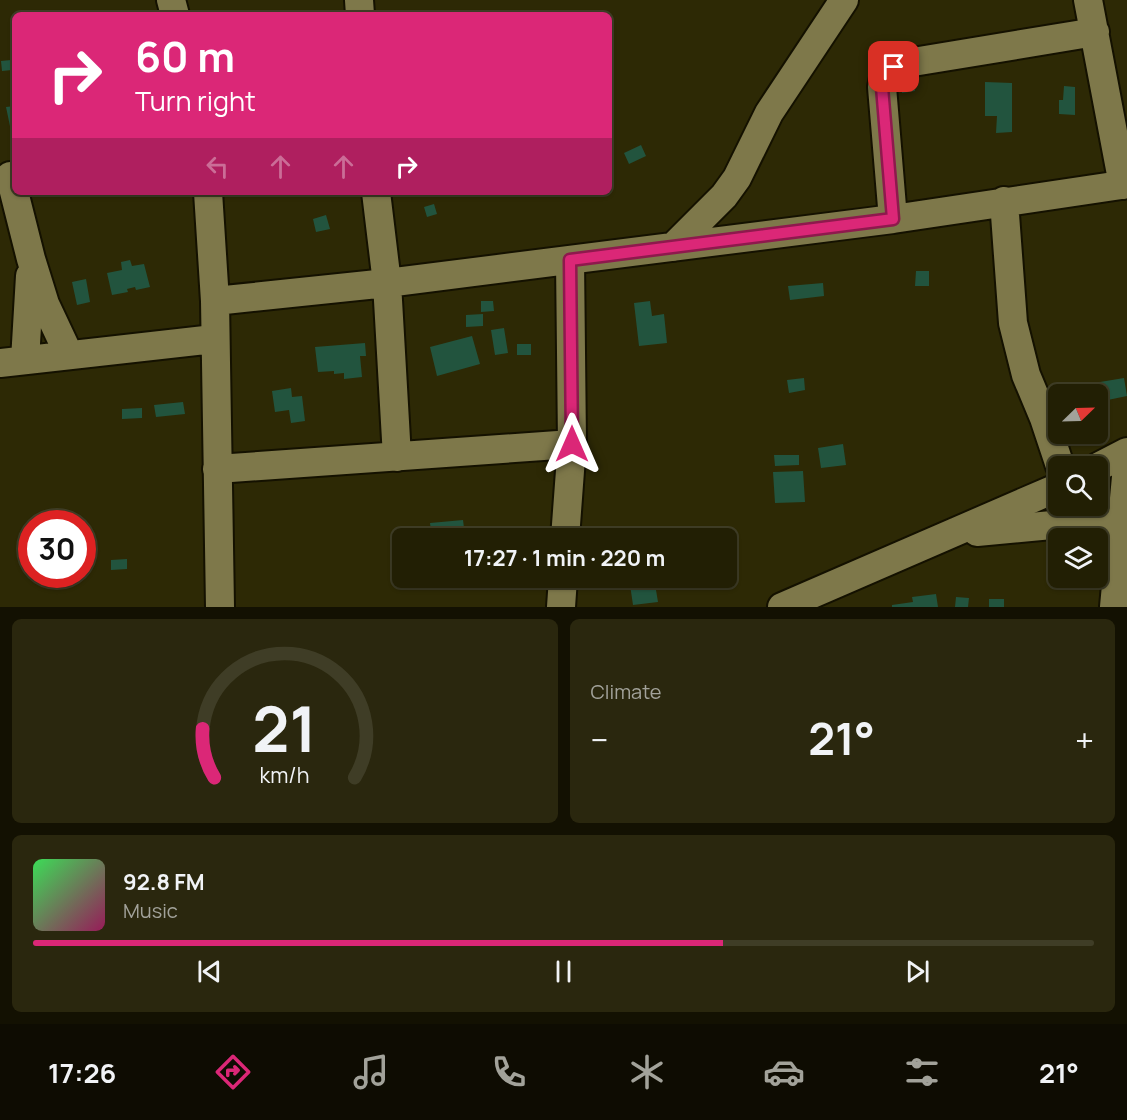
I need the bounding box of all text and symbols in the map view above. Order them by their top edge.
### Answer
text: 60 m [135,27,235,85]
icon: right [36,36,114,114]
pin [868,41,919,92]
icon: arrive [877,50,910,83]
text: Turn right [135,82,256,119]
icon: left [201,150,234,183]
icon: ahead [264,150,297,183]
icon: ahead [327,150,360,183]
icon: right [390,150,423,183]
north arrow [1048,384,1108,444]
map controls [1048,384,1108,588]
position arrow [540,412,604,476]
button: search [1048,456,1108,516]
speed limit sign: 30 [18,510,96,588]
button: layers [1048,528,1108,588]
text: 17:27 · 1 min · 220 m [464,543,665,573]
text: Climate [591,678,662,705]
text: 21 [253,685,317,771]
text: 21° [808,707,875,769]
text: − [591,717,608,762]
text: + [1075,717,1094,762]
text: km/h [260,760,310,789]
text: 92.8 FM [123,867,205,897]
text: Music [123,897,178,924]
icon: previous [193,955,226,988]
icon: pause [547,955,580,988]
icon: next [901,955,934,988]
icon: directions [212,1051,254,1093]
icon: music [350,1051,392,1093]
icon: phone [488,1051,530,1093]
icon: climate [626,1051,668,1093]
icon: car [763,1051,805,1093]
icon: filters [901,1051,943,1093]
text: 17:26 [48,1054,116,1091]
text: 21° [1039,1054,1079,1091]

